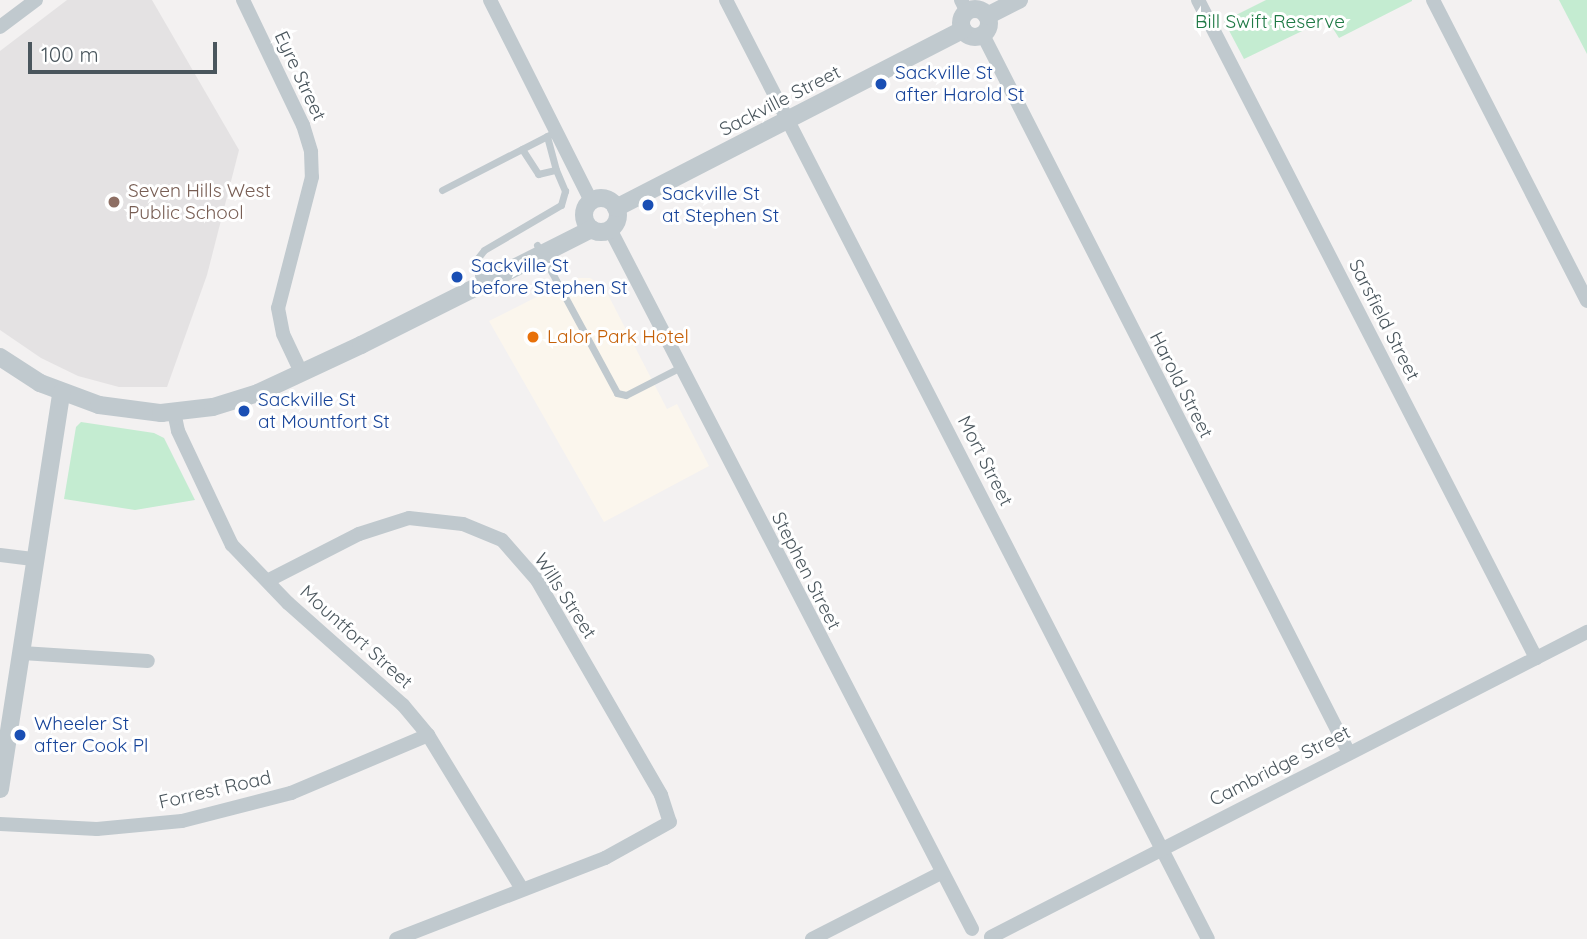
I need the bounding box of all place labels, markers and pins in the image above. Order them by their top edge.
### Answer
place label: Sackville St after Harold St [895,62,1025,106]
marker: Sackville St after Harold St [873,76,889,92]
place label: Seven Hills West Public School [128,180,271,224]
place label: Sackville St at Stephen St [662,183,779,227]
marker: Seven Hills West Public School [106,194,122,210]
marker: Sackville St at Stephen St [640,197,656,213]
place label: Sackville St before Stephen St [471,255,628,299]
marker: Sackville St before Stephen St [449,269,465,285]
place label: Lalor Park Hotel [547,326,689,348]
marker: Lalor Park Hotel [525,329,541,345]
place label: Sackville St at Mountfort St [258,389,390,433]
marker: Sackville St at Mountfort St [236,403,252,419]
place label: Wheeler St after Cook Pl [34,713,148,757]
marker: Wheeler St after Cook Pl [12,727,28,743]

